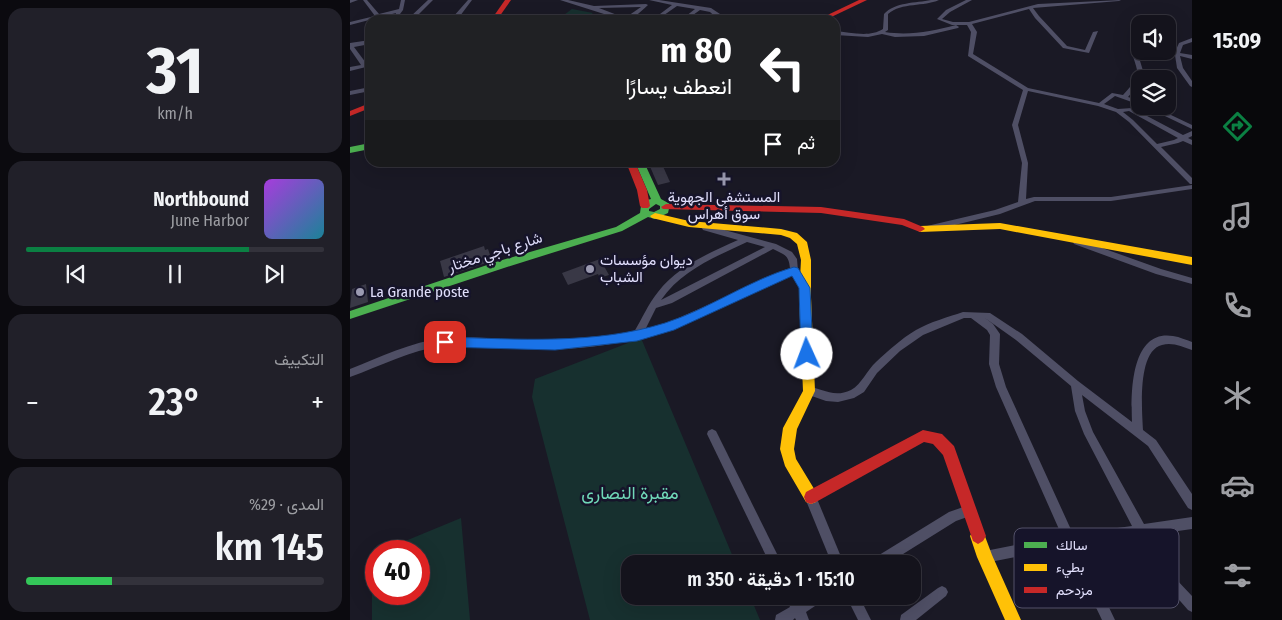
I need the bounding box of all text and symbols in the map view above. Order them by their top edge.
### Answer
map controls [1131,15,1176,115]
button: sound [1131,15,1176,60]
text: 15:09 [1213,27,1261,54]
text: 80 m [660,29,732,71]
text: 31 [147,32,203,110]
icon: left [750,35,815,100]
button: layers [1131,70,1176,115]
text: انعطف يسارًا [625,73,732,100]
text: km/h [157,104,193,123]
icon: directions [1220,109,1255,144]
icon: arrive [759,130,787,158]
text: ثم [797,131,815,154]
marker: المستشفى الجهوية سوق أهراس [717,172,731,186]
text: Northbound [153,188,249,211]
place label: المستشفى الجهوية سوق أهراس [668,188,780,224]
icon: music [1220,199,1255,234]
text: June Harbor [171,211,249,230]
street label: شارع باجي مختار [444,228,546,280]
place label: ديوان مؤسسات الشباب [600,251,693,286]
icon: previous [62,260,90,288]
icon: pause [161,260,189,288]
icon: next [260,260,288,288]
marker: ديوان مؤسسات الشباب [584,263,596,275]
place label: La Grande poste [370,283,469,301]
marker: La Grande poste [354,286,366,298]
icon: phone [1220,288,1255,323]
pin [424,321,466,363]
position arrow [780,327,832,379]
icon: arrive [431,328,459,356]
text: التكييف [274,350,324,369]
icon: climate [1220,378,1255,413]
text: 23° [148,379,201,425]
text: − [26,386,39,419]
text: + [311,386,324,419]
icon: car [1220,468,1255,503]
park label: مقبرة النصارى [581,482,679,504]
text: المدى · 29% [249,495,324,514]
text: 145 km [215,524,324,570]
legend [1014,528,1179,608]
text: سالك [1056,537,1087,554]
speed limit sign: 40 [365,540,430,605]
icon: filters [1220,558,1255,593]
text: بطيء [1056,559,1084,579]
text: 15:10 · 1 دقيقة · 350 m [687,568,855,591]
text: مزدحم [1056,582,1093,599]

